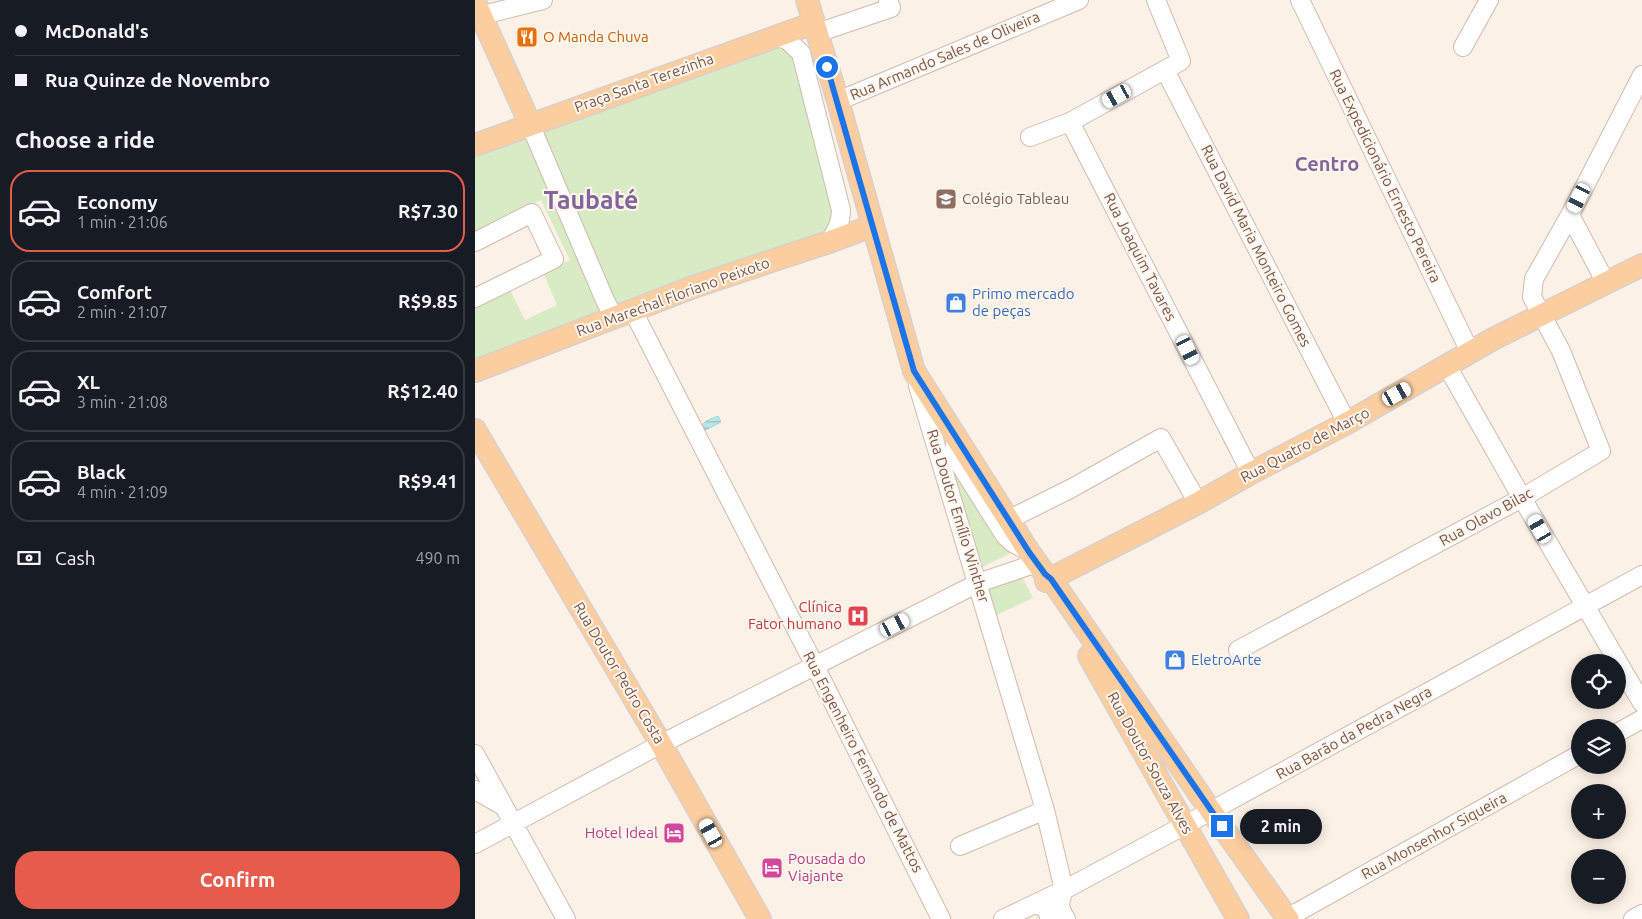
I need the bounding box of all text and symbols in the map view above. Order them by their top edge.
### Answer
street label: Rua Armando Sales de Oliveira [847,8,1042,103]
text: McDonald's [45,20,149,42]
restaurant icon: O Manda Chuva [515,25,539,49]
place label: O Manda Chuva [543,28,649,45]
street label: Praça Santa Terezinha [572,49,716,116]
route start [816,56,838,78]
street label: Rua Expedicionário Ernesto Pereira [1326,66,1445,285]
text: Rua Quinze de Novembro [45,69,270,91]
car [1100,82,1133,110]
text: Choose a ride [15,127,155,152]
street label: Rua David Maria Monteiro Gomes [1198,142,1315,350]
district label: Centro [1295,152,1359,175]
car [1565,181,1592,215]
district label: Taubaté [544,186,638,214]
school or university icon: Colégio Tableau [934,187,958,211]
icon: car [17,189,62,234]
place label: Colégio Tableau [962,190,1069,207]
street label: Rua Joaquim Tavares [1101,190,1180,324]
text: Economy [77,191,158,213]
text: R$7.30 [398,200,458,222]
text: 1 min · 21:06 [77,213,168,231]
street label: Rua Marechal Floriano Peixoto [574,254,772,339]
icon: car [17,279,62,324]
text: Comfort [77,281,152,303]
place label: Primo mercado de peças [972,285,1075,319]
text: R$9.85 [398,290,458,312]
shop icon: Primo mercado de peças [944,291,968,315]
text: 2 min · 21:07 [77,303,168,321]
car [1174,333,1201,367]
icon: car [17,369,62,414]
text: XL [77,371,100,393]
text: R$12.40 [387,380,458,402]
car [1380,380,1413,408]
text: 3 min · 21:08 [77,393,168,411]
street label: Rua Quatro de Março [1237,403,1372,486]
street label: Rua Doutor Emílio Winther [924,427,993,605]
icon: car [17,459,62,504]
text: Black [77,461,126,483]
text: R$9.41 [398,470,458,492]
text: 4 min · 21:09 [77,483,168,501]
street label: Rua Olavo Bilac [1436,484,1535,549]
car [1526,512,1553,546]
icon: cash [15,544,43,572]
text: Cash [55,547,96,569]
text: 490 m [415,549,460,567]
place label: Clínica Fator humano [748,598,842,632]
street label: Rua Doutor Pedro Costa [570,599,669,747]
hospital icon: Clínica Fator humano [846,604,870,628]
car [878,612,911,638]
street label: Rua Engenheiro Fernando de Mattos [800,648,927,875]
shop icon: EletroArte [1163,648,1187,672]
place label: EletroArte [1191,651,1262,668]
map controls [1571,654,1626,904]
button: locate [1571,654,1626,709]
street label: Rua Barão da Pedra Negra [1273,683,1435,783]
street label: Rua Doutor Souza Alves [1104,689,1197,837]
button: layers [1571,719,1626,774]
button: + [1571,784,1626,839]
street label: Rua Monsenhor Siqueira [1358,789,1509,883]
callout: 2 min [1239,808,1322,844]
route end [1211,815,1233,837]
car [697,816,724,850]
text: 2 min [1261,817,1301,835]
hotel icon: Hotel Ideal [662,821,686,845]
place label: Hotel Ideal [585,824,658,841]
button: − [1571,849,1626,904]
place label: Pousada do Viajante [788,850,866,884]
button: Confirm [15,851,460,909]
hotel icon: Pousada do Viajante [760,856,784,880]

